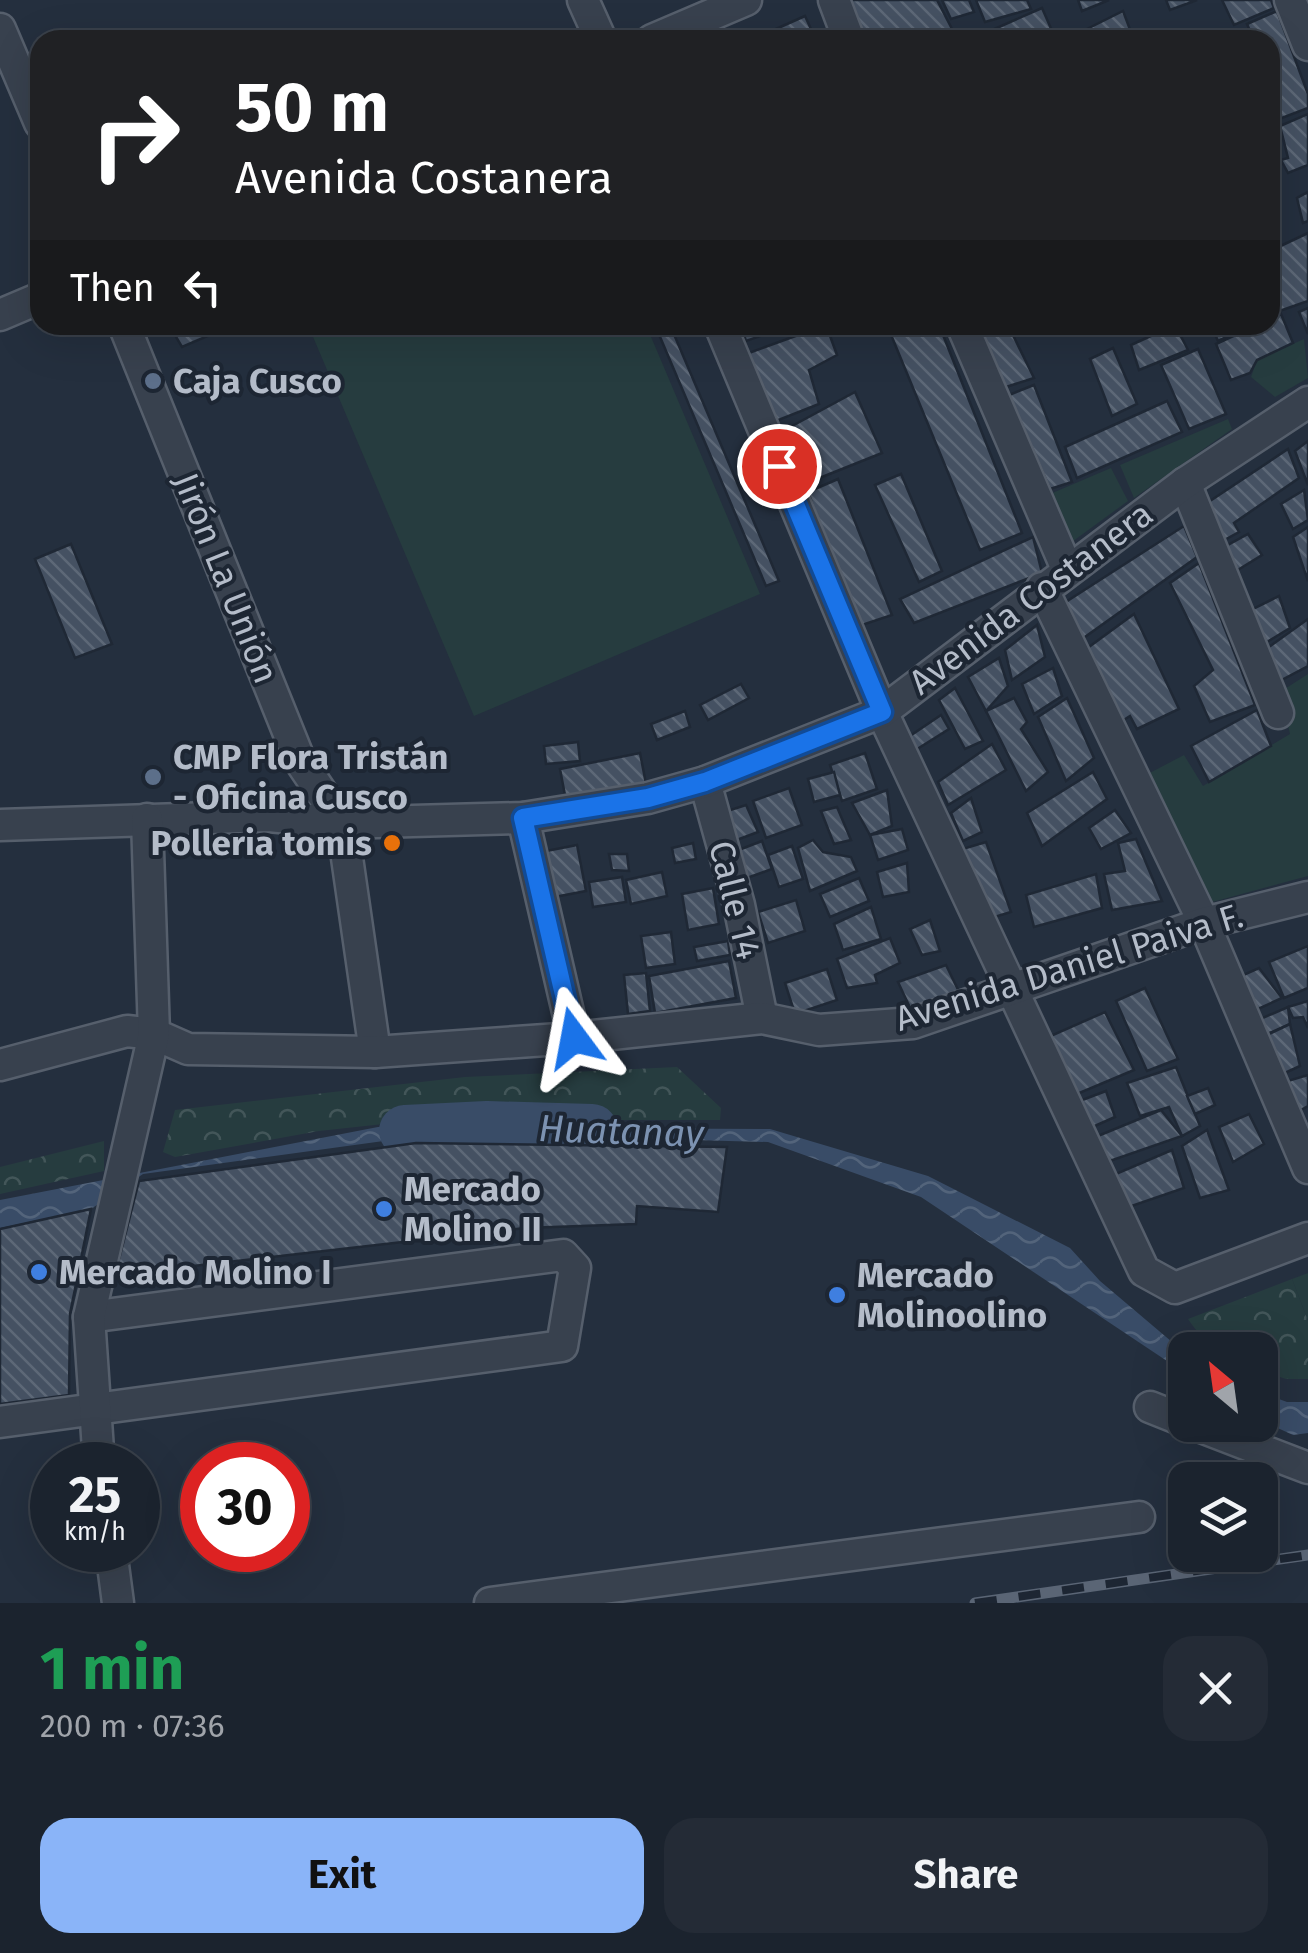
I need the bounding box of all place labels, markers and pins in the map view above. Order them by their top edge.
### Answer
place label: Caja Cusco [173,360,342,402]
marker: Caja Cusco [142,370,164,392]
pin [737,424,822,509]
place label: CMP Flora Tristán - Oficina Cusco [173,736,449,818]
marker: CMP Flora Tristán - Oficina Cusco [142,766,164,788]
place label: Polleria tomis [151,822,372,864]
marker: Polleria tomis [381,832,403,854]
place label: Mercado Molino II [404,1168,542,1250]
marker: Mercado Molino II [373,1198,395,1220]
place label: Mercado Molino I [59,1251,332,1293]
place label: Mercado Molinoolino [857,1254,1047,1336]
marker: Mercado Molino I [28,1261,50,1283]
marker: Mercado Molinoolino [826,1284,848,1306]

